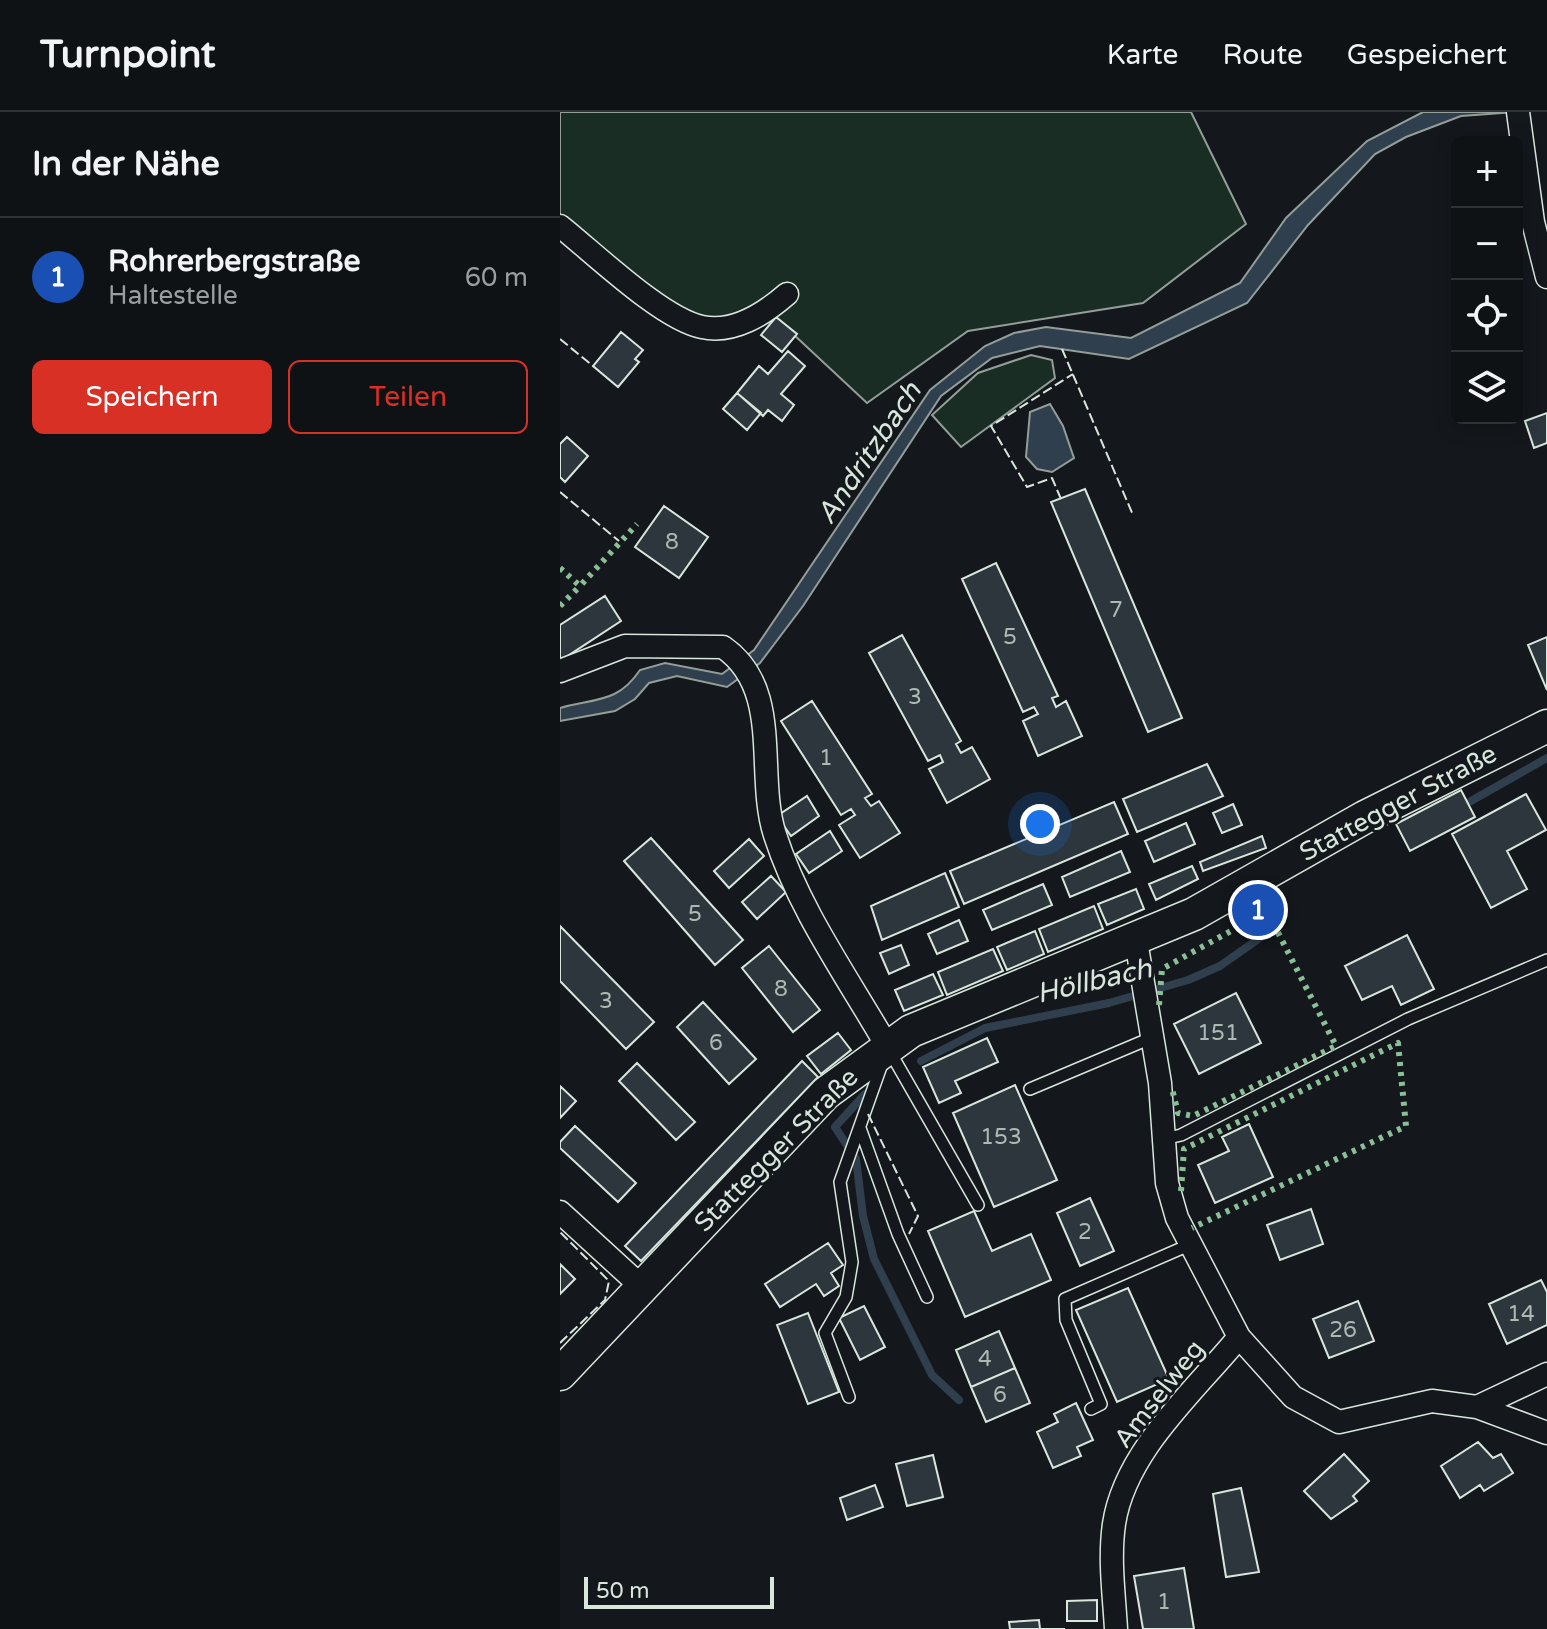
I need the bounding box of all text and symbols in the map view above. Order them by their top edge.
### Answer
text: Turnpoint [40,32,215,78]
text: Karte [1107,38,1178,72]
text: Route [1222,38,1303,72]
text: Gespeichert [1347,38,1507,72]
map controls [1451,136,1523,424]
button: + [1451,136,1523,208]
text: In der Nähe [32,144,220,185]
button: − [1451,208,1523,280]
text: Rohrerbergstraße [108,243,361,280]
text: 1 [50,262,66,293]
text: 60 m [465,262,528,293]
text: Haltestelle [108,280,238,311]
button: locate [1451,280,1523,352]
button: layers [1451,352,1523,424]
button: Speichern [32,360,272,434]
button: Teilen [288,360,528,434]
water label: Andritzbach [809,375,929,530]
house number: 8 [665,529,679,555]
house number: 7 [1109,597,1123,623]
house number: 5 [1003,624,1017,650]
house number: 3 [908,684,922,710]
street label: Stattegger Straße [1294,738,1502,868]
house number: 1 [819,745,833,771]
your location [1020,804,1060,844]
pin: 1 [1232,880,1284,940]
house number: 5 [688,901,702,927]
water label: Höllbach [1033,951,1156,1011]
house number: 8 [774,976,788,1002]
house number: 3 [599,988,613,1014]
house number: 151 [1197,1020,1239,1046]
house number: 6 [709,1030,723,1056]
street label: Stattegger Straße [688,1062,864,1238]
house number: 153 [980,1124,1022,1150]
house number: 2 [1078,1219,1092,1245]
house number: 14 [1507,1301,1535,1327]
house number: 26 [1329,1317,1357,1343]
street label: Amselweg [1107,1334,1211,1454]
house number: 4 [978,1346,992,1372]
house number: 6 [993,1382,1007,1408]
scale bar [584,1573,774,1609]
text: 50 m [596,1578,650,1604]
house number: 1 [1157,1589,1171,1615]

